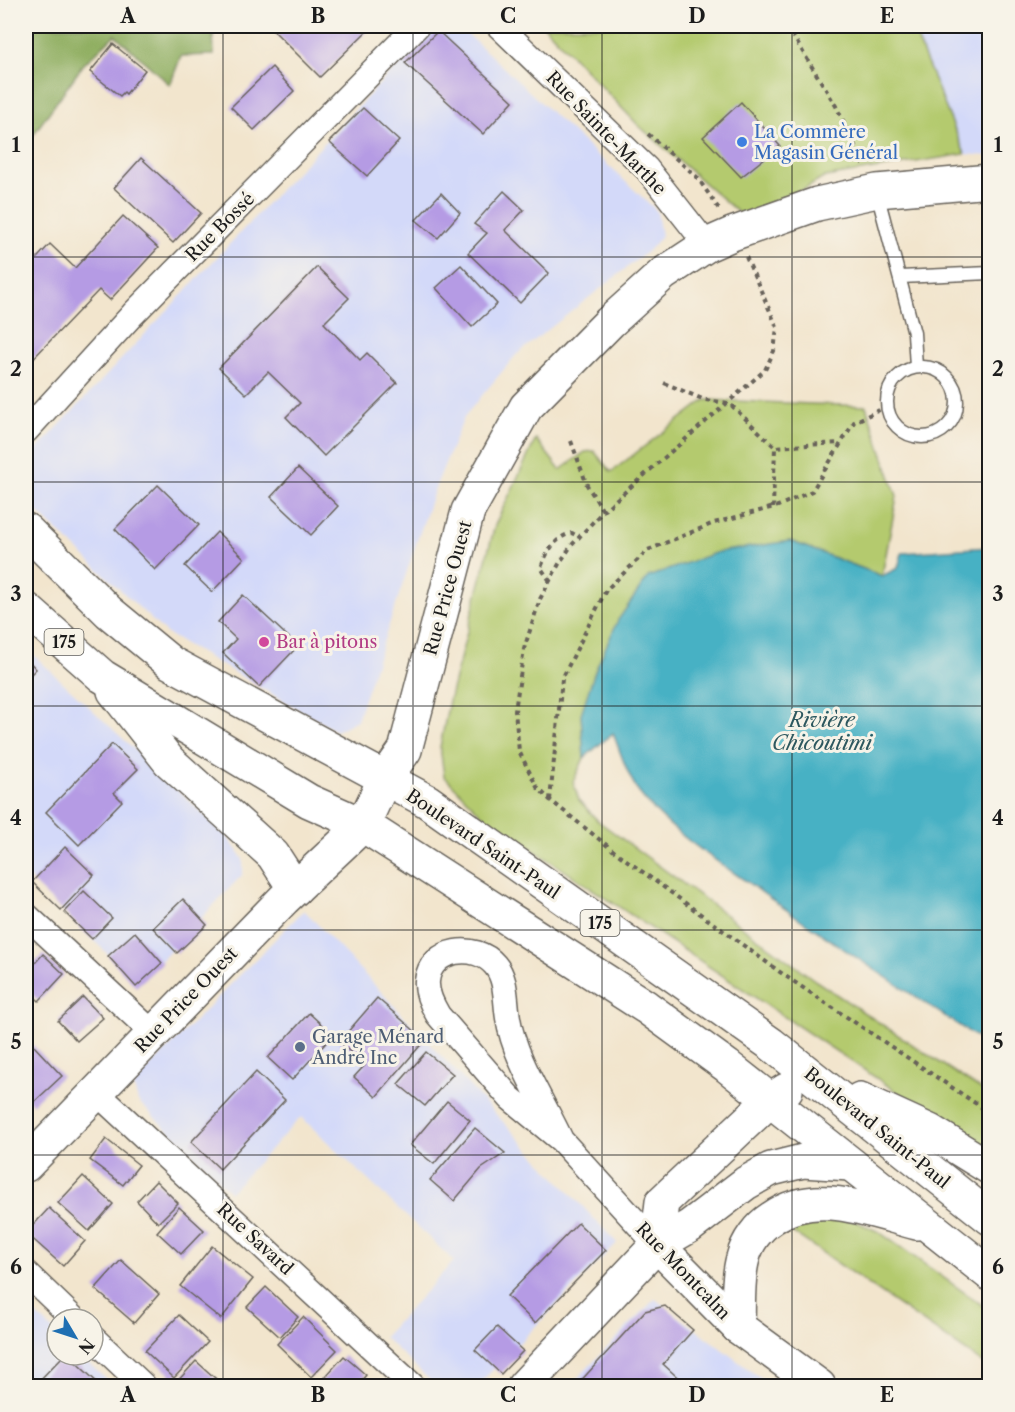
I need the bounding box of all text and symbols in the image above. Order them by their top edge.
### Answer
text: A [119,4,136,28]
text: B [311,4,326,28]
text: C [500,4,516,28]
text: D [688,4,706,28]
text: E [880,4,894,28]
street label: Rue Sainte-Marthe [541,67,671,199]
place label: La Commère Magasin Général [754,121,898,164]
text: 1 [12,133,21,157]
text: 1 [994,133,1003,157]
marker: La Commère Magasin Général [735,135,749,149]
street label: Rue Bossé [181,188,259,266]
text: 2 [10,357,22,381]
text: 2 [992,357,1004,381]
street label: Rue Price Ouest [419,518,477,658]
text: 3 [10,582,22,606]
text: 3 [992,582,1004,606]
road number: 175 [44,629,84,655]
place label: Bar à pitons [276,631,377,653]
marker: Bar à pitons [257,635,271,649]
water label: Rivière Chicoutimi [772,708,874,755]
street label: Boulevard Saint-Paul [402,784,564,904]
text: 4 [10,806,22,830]
text: 4 [992,806,1004,830]
road number: 175 [580,910,620,936]
street label: Rue Price Ouest [130,942,243,1058]
place label: Garage Ménard André Inc [311,1026,444,1069]
text: 5 [10,1030,22,1054]
text: 5 [992,1030,1004,1054]
marker: Garage Ménard André Inc [293,1040,307,1054]
street label: Boulevard Saint-Paul [800,1063,954,1193]
street label: Rue Savard [212,1198,298,1280]
street label: Rue Montcalm [631,1218,735,1324]
text: 6 [10,1255,22,1279]
text: 6 [992,1255,1004,1279]
north arrow [45,1307,105,1367]
text: N [74,1335,99,1358]
text: A [119,1383,136,1407]
text: B [311,1383,326,1407]
text: C [500,1383,516,1407]
text: D [688,1383,706,1407]
text: E [880,1383,894,1407]

